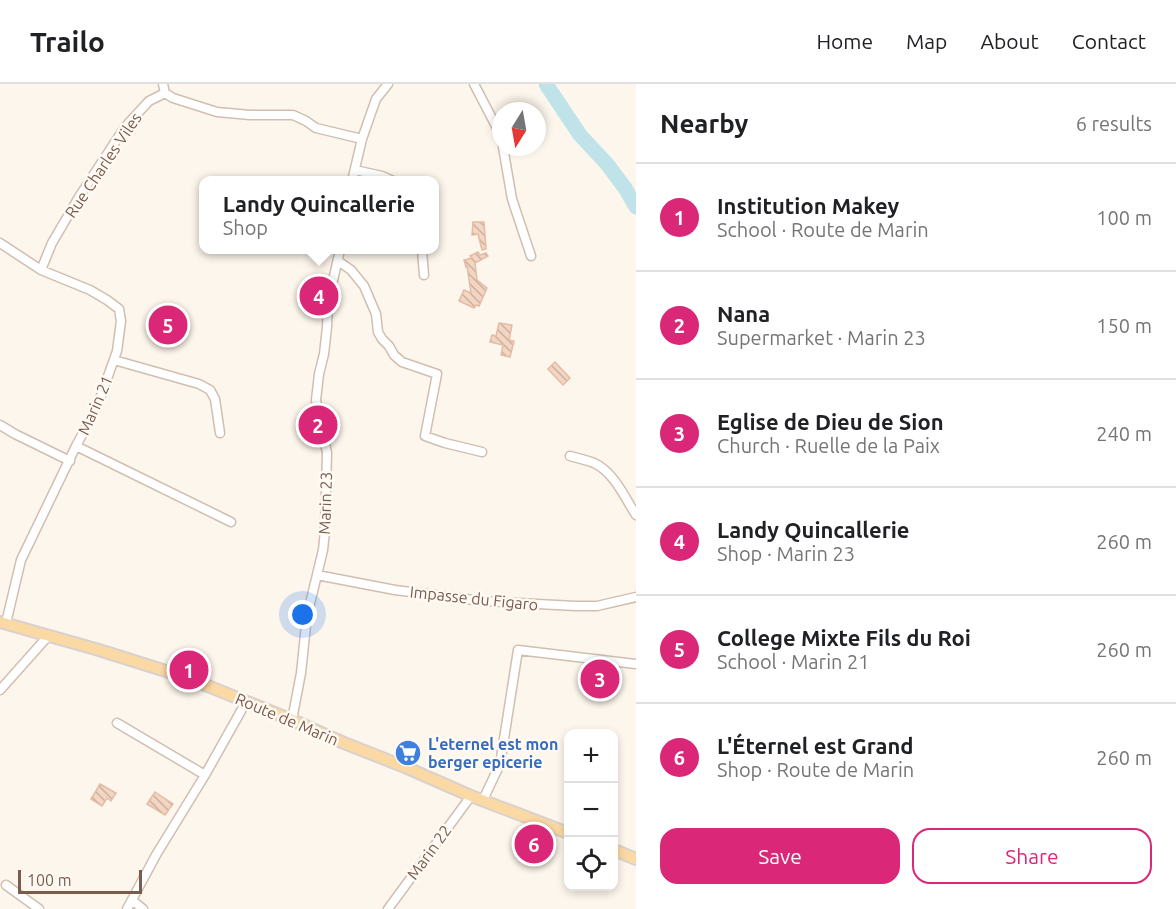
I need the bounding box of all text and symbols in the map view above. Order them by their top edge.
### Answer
text: Trailo [30,26,105,57]
text: Home [816,29,873,53]
text: Map [906,29,947,53]
text: About [980,29,1039,53]
text: Contact [1072,29,1146,53]
north arrow [492,102,546,156]
street label: Rue Charles Viles [61,109,145,221]
text: Nearby [660,109,748,138]
text: 6 results [1076,112,1152,135]
popup [199,176,439,254]
text: Landy Quincallerie [223,191,415,216]
text: Institution Makey [717,193,899,218]
text: 1 [674,206,685,229]
text: 100 m [1096,206,1152,229]
text: Shop [223,216,268,239]
text: School · Route de Marin [717,218,929,241]
pin: 4 [300,274,338,318]
text: Nana [717,301,770,326]
pin: 5 [148,302,188,348]
text: 2 [674,314,685,337]
text: 150 m [1096,314,1152,337]
text: Supermarket · Marin 23 [717,326,926,349]
street label: Marin 21 [74,373,116,437]
pin: 2 [298,402,338,448]
text: Eglise de Dieu de Sion [717,409,944,434]
text: 3 [674,422,685,445]
text: 240 m [1096,422,1152,445]
text: Church · Ruelle de la Paix [717,434,940,457]
street label: Marin 23 [315,471,335,535]
text: Landy Quincallerie [717,517,910,542]
text: 4 [674,530,685,553]
text: 260 m [1096,530,1152,553]
text: Shop · Marin 23 [717,542,855,565]
street label: Impasse du Figaro [409,582,539,614]
your location [288,600,317,629]
text: College Mixte Fils du Roi [717,625,971,650]
text: 5 [674,638,685,661]
text: 260 m [1096,638,1152,661]
pin: 1 [170,648,208,692]
text: School · Marin 21 [717,650,870,673]
pin: 3 [580,656,620,702]
street label: Route de Marin [233,689,341,749]
map controls [564,729,618,891]
button: + [564,729,618,783]
text: L'Éternel est Grand [717,733,914,758]
place label: L'eternel est mon berger epicerie [428,735,558,771]
supermarket icon: L'eternel est mon berger epicerie [393,738,423,768]
text: 6 [674,746,685,769]
text: 260 m [1096,746,1152,769]
text: Shop · Route de Marin [717,758,914,781]
button: − [564,783,618,837]
street label: Marin 22 [403,821,455,883]
pin: 6 [514,822,554,867]
button: Save [660,828,900,884]
button: Share [912,828,1152,884]
button: locate [564,837,618,891]
scale bar [18,867,142,894]
text: 100 m [27,871,72,889]

